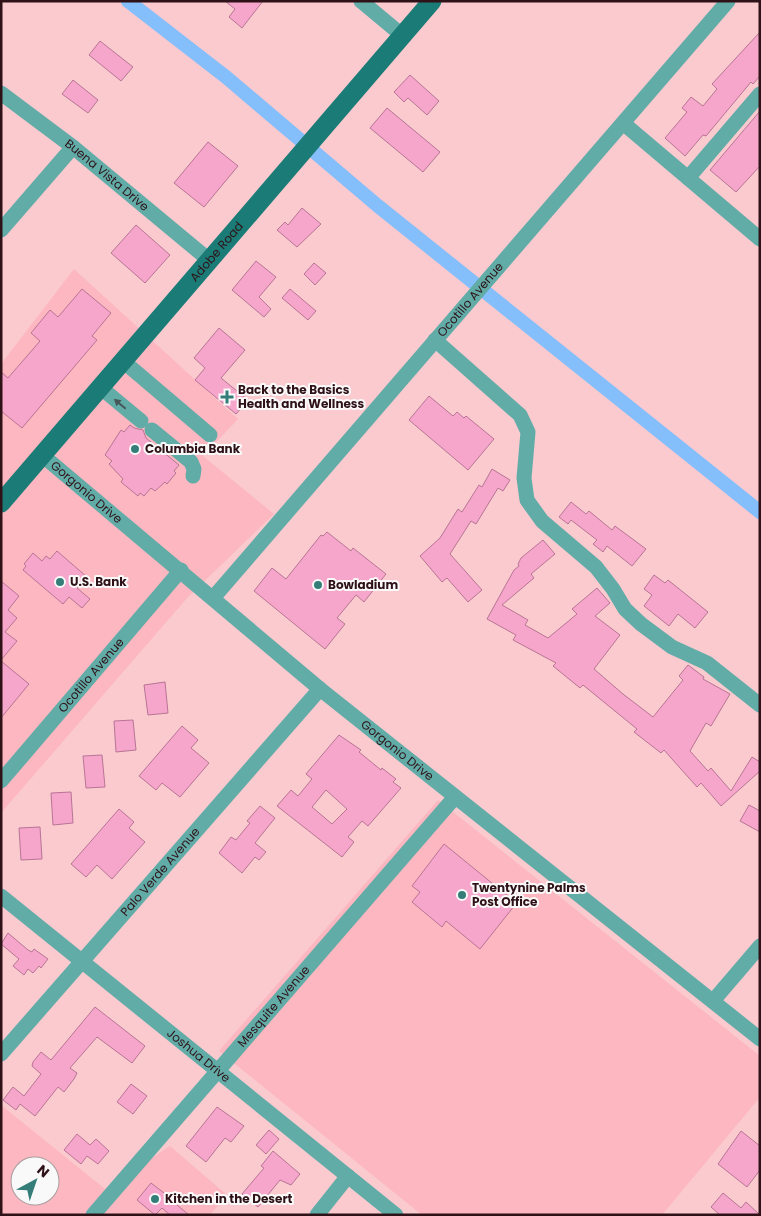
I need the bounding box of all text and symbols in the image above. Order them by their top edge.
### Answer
street label: Buena Vista Drive [62,135,153,215]
street label: Adobe Road [186,218,247,285]
street label: Ocotillo Avenue [433,258,507,340]
place label: Back to the Basics Health and Wellness [238,381,365,412]
marker: Back to the Basics Health and Wellness [220,390,234,404]
one-way arrow [114,399,127,410]
place label: Columbia Bank [145,440,241,457]
marker: Columbia Bank [129,443,141,455]
street label: Gorgonio Drive [47,457,126,527]
place label: U.S. Bank [70,573,127,590]
marker: U.S. Bank [54,576,66,588]
place label: Bowladium [328,576,398,593]
marker: Bowladium [312,579,324,591]
street label: Ocotillo Avenue [54,634,128,716]
street label: Gorgonio Drive [357,716,438,784]
street label: Palo Verde Avenue [116,823,203,920]
place label: Twentynine Palms Post Office [472,879,586,910]
marker: Twentynine Palms Post Office [456,889,468,901]
street label: Mesquite Avenue [233,962,313,1051]
street label: Joshua Drive [164,1024,234,1086]
north arrow [10,1156,60,1206]
text: N [33,1160,54,1182]
place label: Kitchen in the Desert [165,1190,293,1207]
marker: Kitchen in the Desert [149,1193,161,1205]

